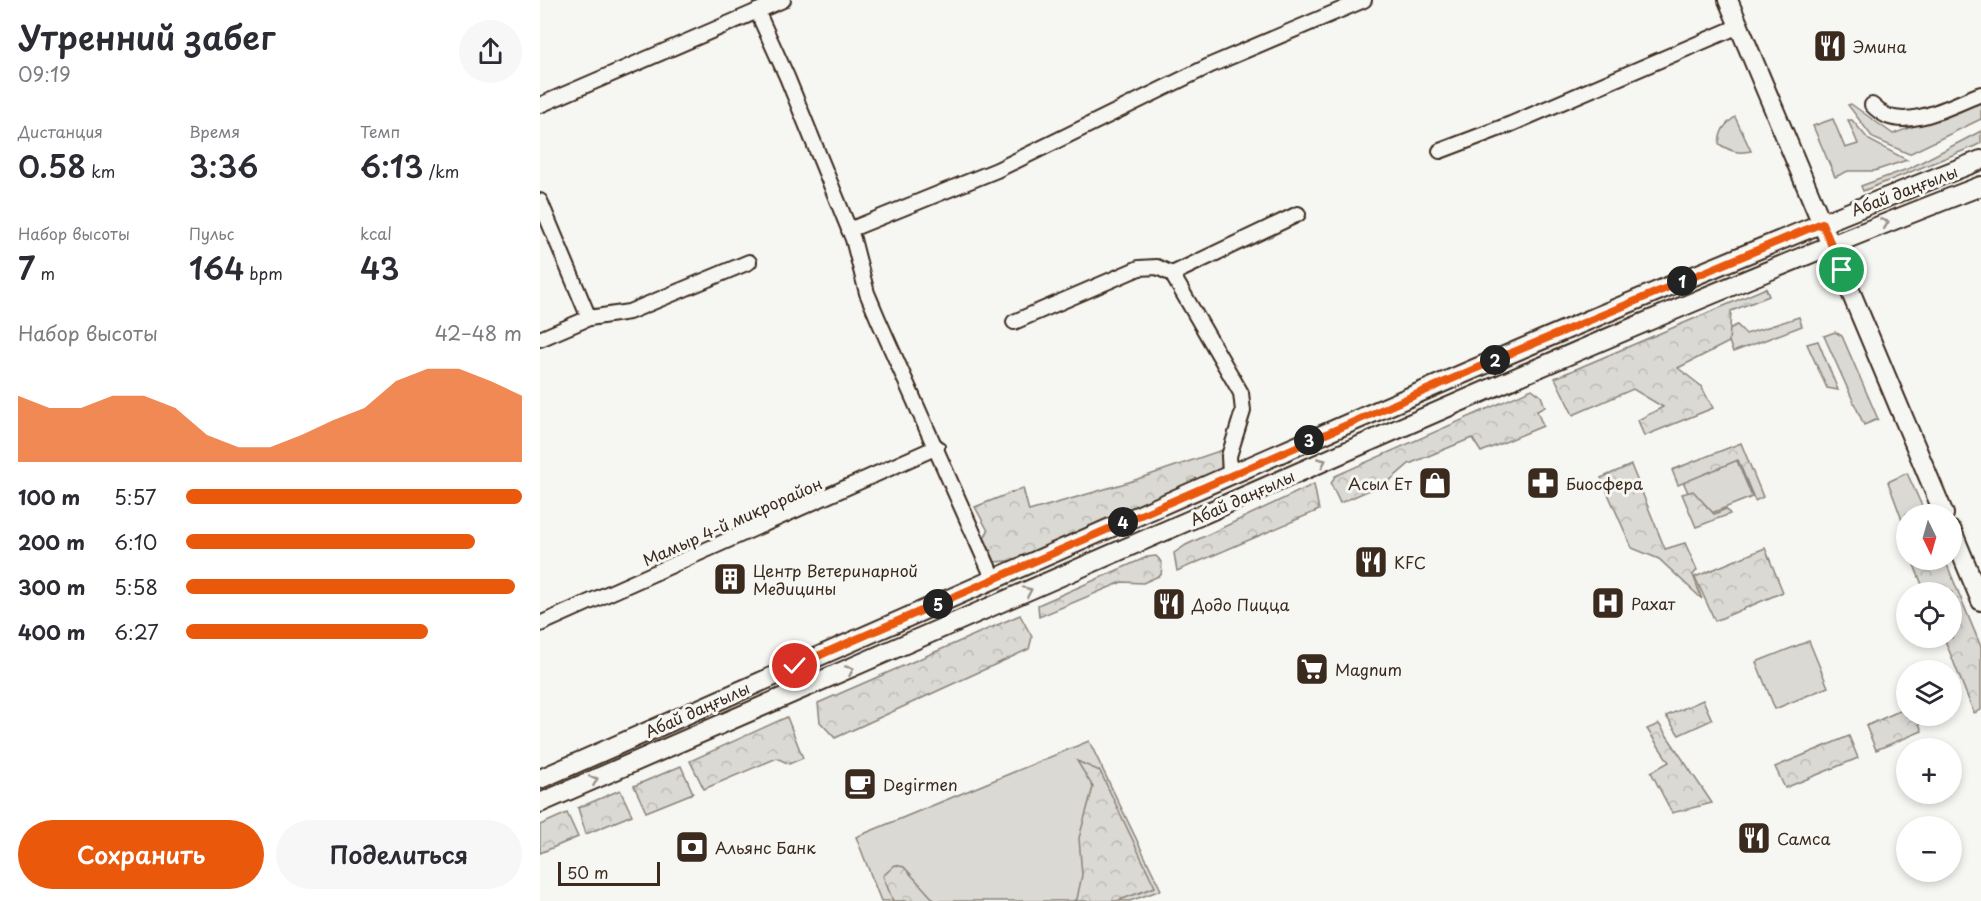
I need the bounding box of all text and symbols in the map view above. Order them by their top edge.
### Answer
text: Утренний забег [18,11,275,61]
button: share [459,20,522,83]
restaurant icon: Эмина [1812,28,1848,64]
place label: Эмина [1853,34,1907,58]
text: 09:19 [18,59,71,89]
text: Дистанция [18,119,103,143]
text: Время [189,119,240,143]
text: Темп [360,119,400,143]
text: 0.58 [18,143,86,188]
text: 3:36 [189,143,258,188]
text: 6:13 [360,143,424,188]
text: km [86,159,115,183]
text: /km [424,159,459,183]
street label: Абай даңғылы [1847,159,1961,221]
one-way arrow [1879,218,1890,230]
text: Набор высоты [18,221,130,245]
text: Пульс [189,221,234,245]
text: kcal [360,221,392,245]
pin [1816,244,1867,295]
text: 7 [18,245,35,290]
text: 164 [189,245,244,290]
text: 43 [360,245,399,290]
icon: arrive [1825,253,1858,286]
text: m [35,261,55,285]
text: bpm [244,261,283,285]
pin: 1 [1667,266,1697,296]
text: 1 [1678,269,1686,293]
text: Набор высоты [18,318,158,348]
text: 42–48 m [435,318,522,348]
pin: 2 [1480,345,1510,375]
text: 2 [1489,348,1501,372]
pin: 3 [1294,425,1324,455]
text: 3 [1304,428,1314,452]
one-way arrow [1316,457,1327,469]
street label: Абай даңғылы [1186,463,1298,531]
shop icon: Асыл Ет [1417,465,1453,501]
pharmacy icon: Биосфера [1525,465,1561,501]
street label: Мамыр 4-й микрорайон [638,471,826,571]
place label: Асыл Ет [1348,471,1412,495]
place label: Биосфера [1566,471,1643,495]
text: 100 m [18,482,80,512]
text: 5:57 [114,482,157,512]
north arrow [1896,504,1962,570]
map controls [1896,504,1962,882]
pin: 4 [1108,507,1138,537]
text: 4 [1118,510,1128,534]
text: 200 m [18,527,85,557]
text: 6:10 [114,527,157,557]
restaurant icon: KFC [1353,544,1389,580]
place label: KFC [1394,550,1426,574]
place label: Центр Ветеринарной Медицины [753,558,918,600]
building icon: Центр Ветеринарной Медицины [712,561,748,597]
text: 300 m [18,572,86,602]
text: 5:58 [114,572,158,602]
button: locate [1896,582,1962,648]
hospital icon: Рахат [1590,585,1626,621]
one-way arrow [1022,586,1033,598]
restaurant icon: Додо Пицца [1151,586,1187,622]
pin: 5 [923,589,953,619]
place label: Рахат [1631,591,1676,615]
text: 5 [933,592,943,616]
place label: Додо Пицца [1191,592,1290,616]
text: 400 m [18,617,86,647]
text: 6:27 [114,617,159,647]
pin [769,640,820,691]
icon: check [778,649,811,682]
supermarket icon: Magnum [1294,651,1330,687]
place label: Magnum [1335,657,1402,681]
button: layers [1896,660,1962,726]
one-way arrow [844,665,855,677]
street label: Абай даңғылы [641,675,753,743]
button: + [1896,738,1962,804]
cafe icon: Degirmen [842,766,878,802]
place label: Degirmen [883,772,958,796]
one-way arrow [587,775,598,787]
button: − [1896,816,1962,882]
button: Сохранить [18,820,264,889]
button: Поделиться [276,820,522,889]
restaurant icon: Самса [1736,820,1772,856]
place label: Самса [1777,826,1831,850]
bank icon: Альянс Банк [674,829,710,865]
place label: Альянс Банк [715,835,816,859]
scale bar [558,859,660,886]
text: 50 m [567,860,608,884]

